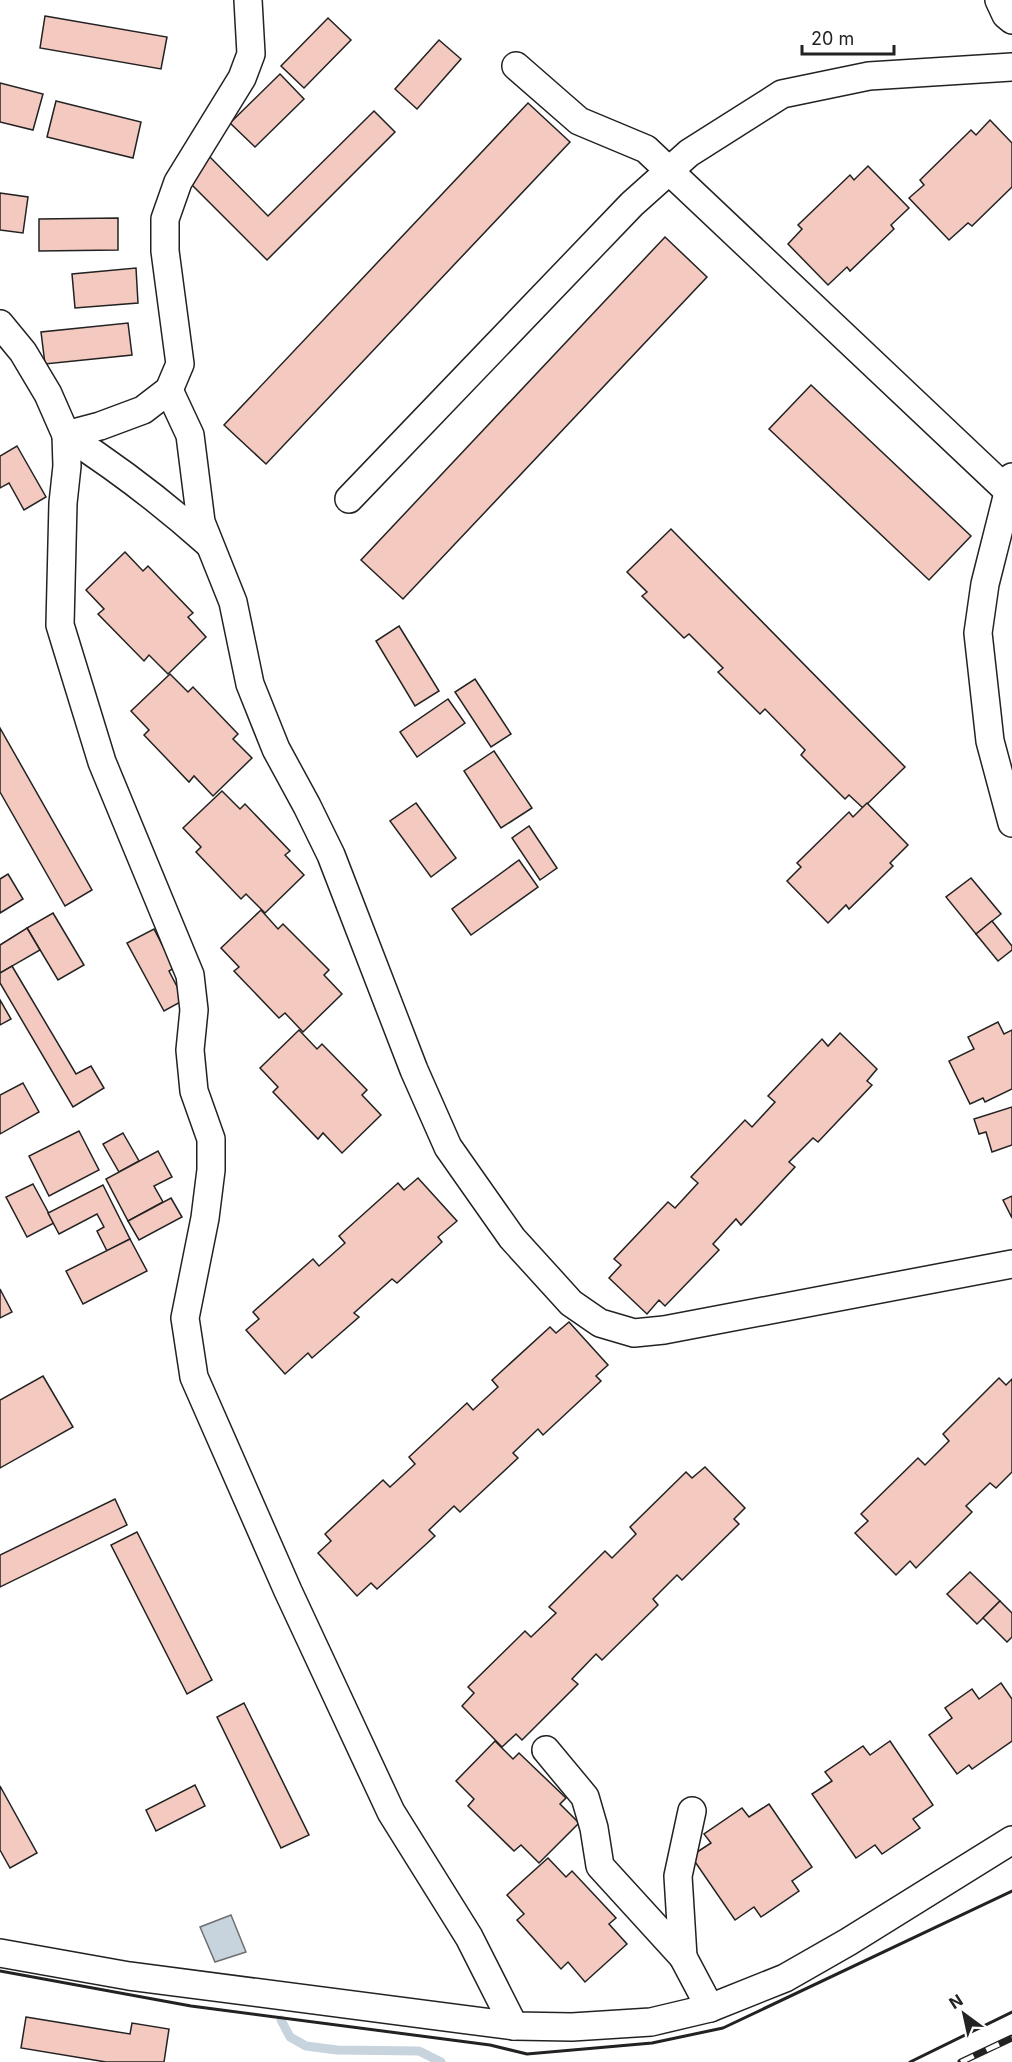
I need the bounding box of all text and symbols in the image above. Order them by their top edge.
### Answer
scale bar [802,18,894,56]
text: 20 m [811,28,854,49]
north arrow [934,1984,994,2044]
text: N [945,1990,966,2013]

